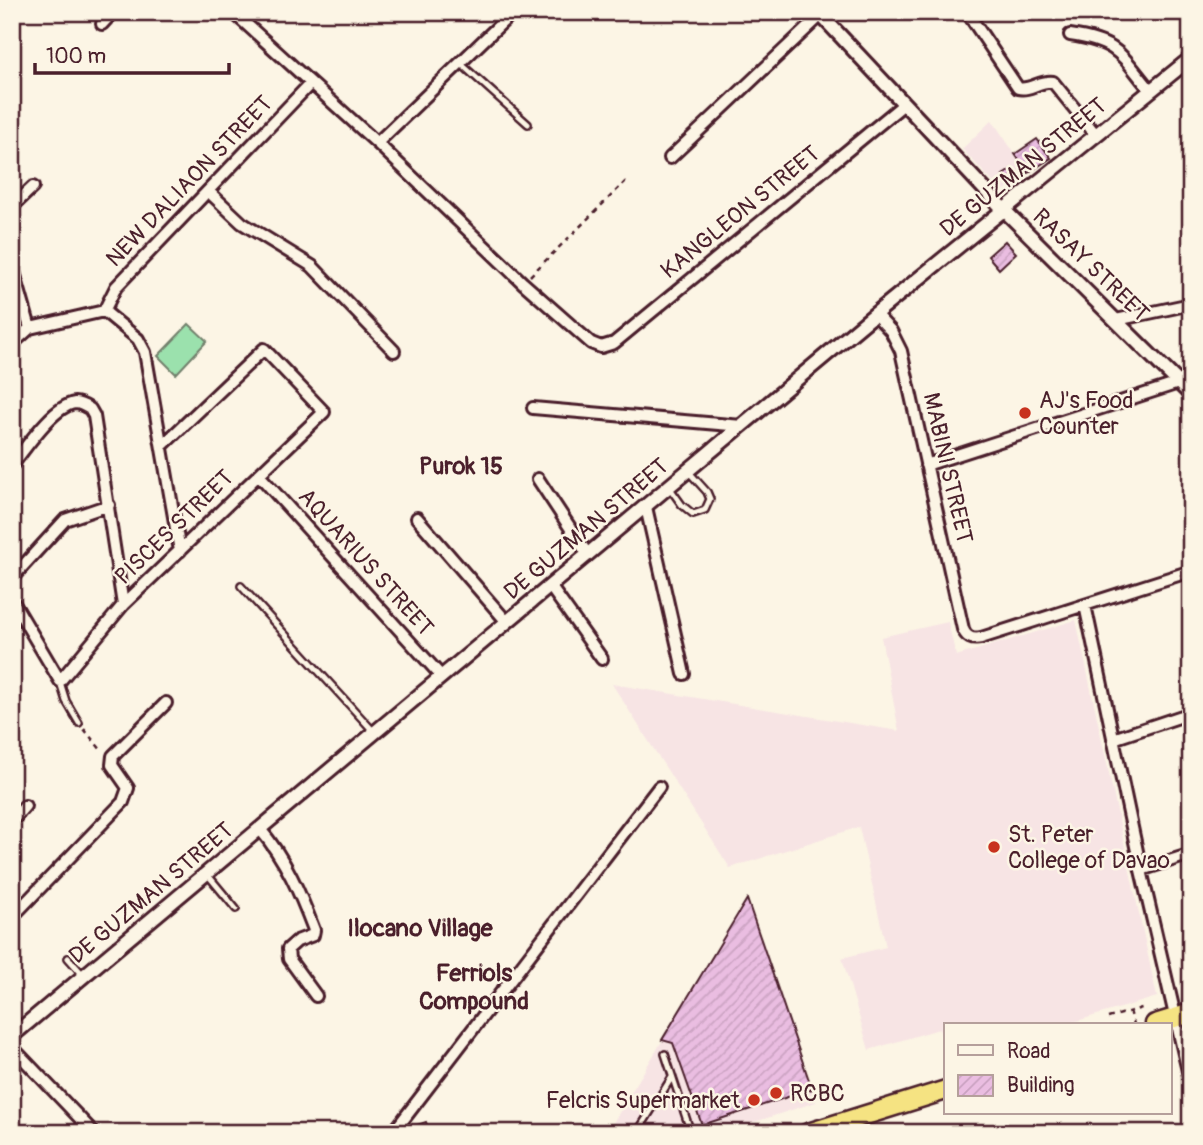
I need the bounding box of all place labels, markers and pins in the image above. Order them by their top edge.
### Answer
place label: AJ's Food Counter [1039,386,1133,441]
marker: AJ's Food Counter [1017,405,1033,421]
place label: St. Peter College of Davao [1008,820,1170,875]
marker: St. Peter College of Davao [986,839,1002,855]
place label: RCBC [790,1079,845,1108]
marker: RCBC [768,1085,784,1101]
place label: Felcris Supermarket [546,1086,741,1115]
marker: Felcris Supermarket [746,1092,762,1108]

